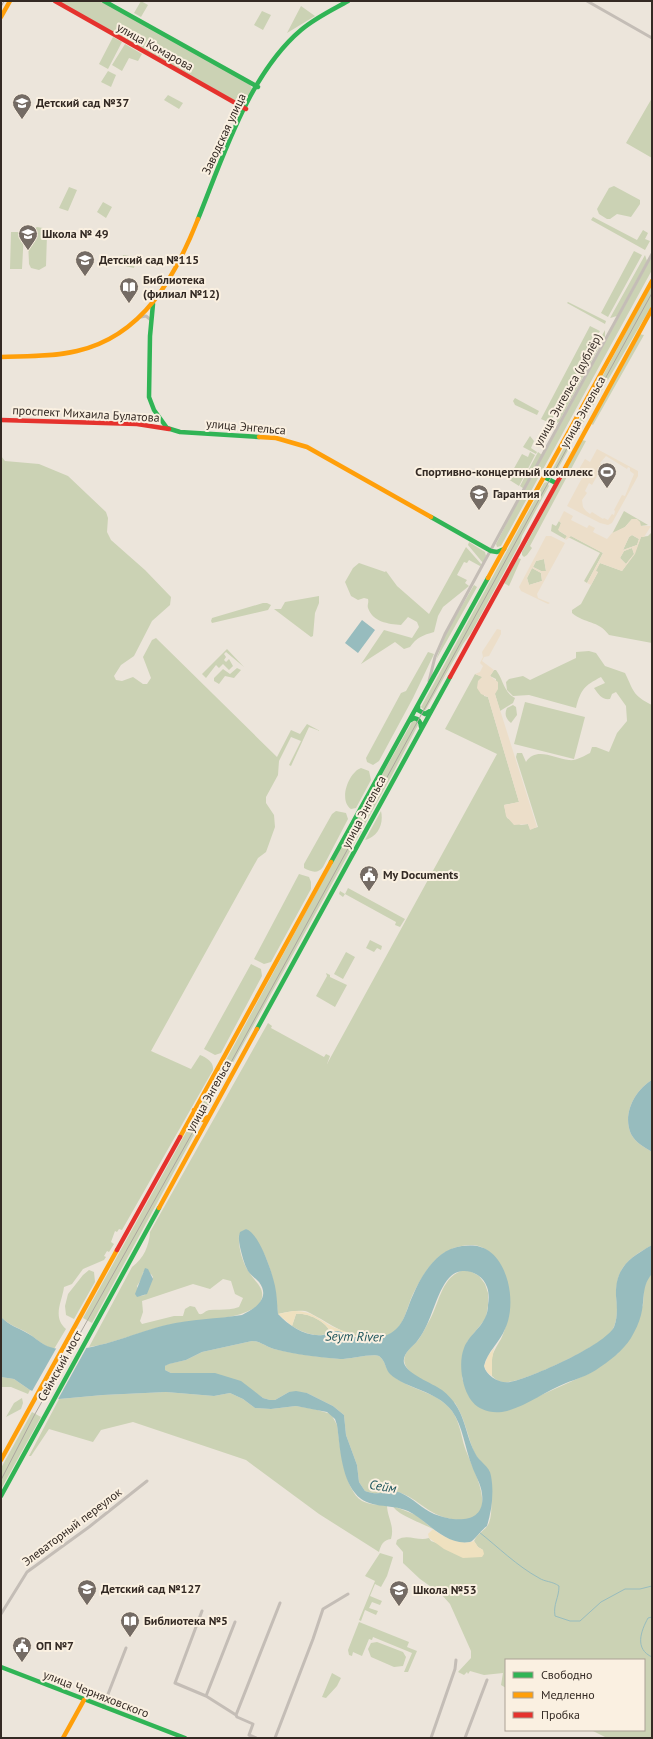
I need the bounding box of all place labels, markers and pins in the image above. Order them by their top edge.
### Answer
school or university icon: Детский сад №37 [11,92,33,120]
place label: Детский сад №37 [36,95,129,110]
school or university icon: Школа № 49 [17,223,39,251]
place label: Школа № 49 [42,226,109,241]
school or university icon: Детский сад №115 [74,249,96,277]
place label: Детский сад №115 [99,252,199,267]
place label: Библиотека (филиал №12) [143,272,220,301]
library icon: Библиотека (филиал №12) [118,276,140,304]
sports icon: Спортивно-концертный комплекс [596,461,618,489]
place label: Спортивно-концертный комплекс [415,464,593,479]
school or university icon: Гарантия [468,483,490,511]
place label: Гарантия [493,486,540,501]
public building icon: My Documents [358,864,380,892]
place label: My Documents [383,867,458,882]
school or university icon: Детский сад №127 [76,1578,98,1606]
school or university icon: Школа №53 [388,1579,410,1607]
place label: Детский сад №127 [101,1581,201,1596]
place label: Школа №53 [413,1582,477,1597]
library icon: Библиотека №5 [119,1610,141,1638]
place label: Библиотека №5 [144,1613,228,1628]
public building icon: ОП №7 [11,1635,33,1663]
place label: ОП №7 [36,1638,74,1653]

